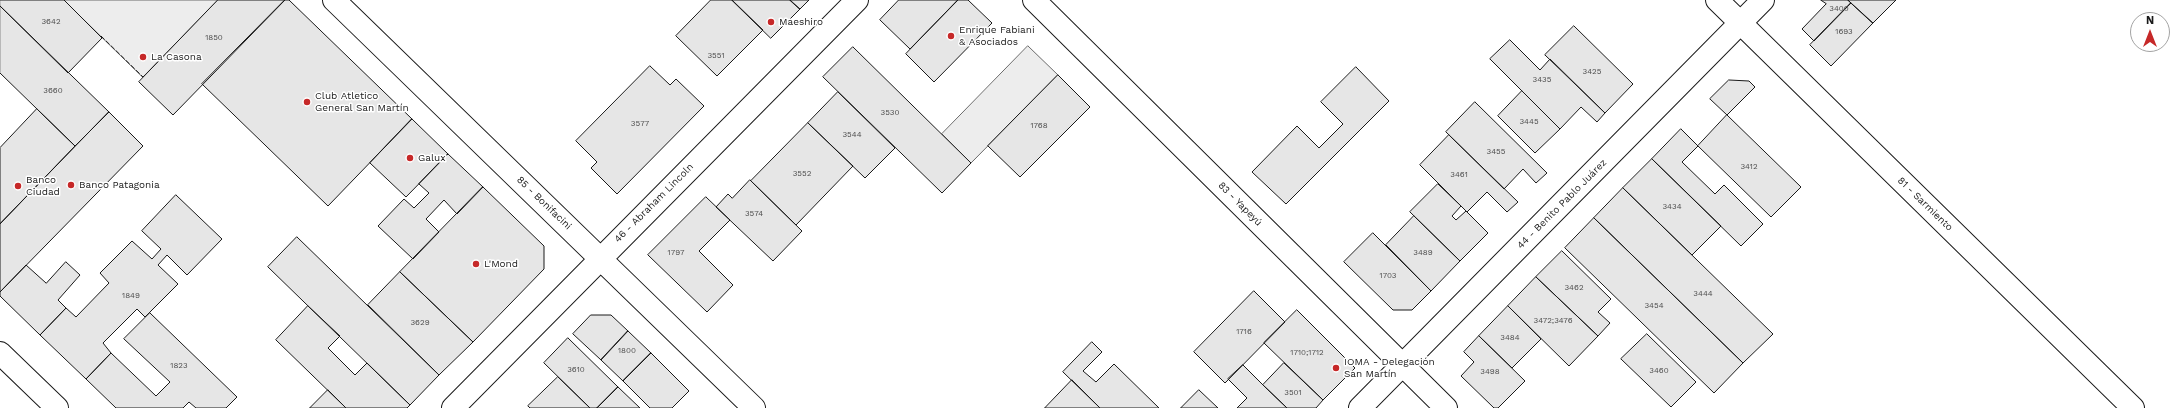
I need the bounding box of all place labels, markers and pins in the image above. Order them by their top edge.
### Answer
place label: Maeshiro [779,16,823,28]
marker: Maeshiro [766,17,776,27]
place label: Enrique Fabiani & Asociados [959,24,1035,48]
marker: Enrique Fabiani & Asociados [946,31,956,41]
place label: La Casona [151,51,202,63]
marker: La Casona [138,52,148,62]
place label: Club Atletico General San Martín [315,90,409,114]
marker: Club Atletico General San Martín [302,97,312,107]
place label: Galux [418,152,445,164]
marker: Galux [405,153,415,163]
place label: Banco Ciudad [26,174,60,198]
place label: Banco Patagonia [79,179,160,191]
marker: Banco Patagonia [66,180,76,190]
marker: Banco Ciudad [13,181,23,191]
place label: L'Mond [484,258,518,270]
marker: L'Mond [471,259,481,269]
place label: IOMA - Delegación San Martín [1344,356,1435,380]
marker: IOMA - Delegación San Martín [1331,363,1341,373]

